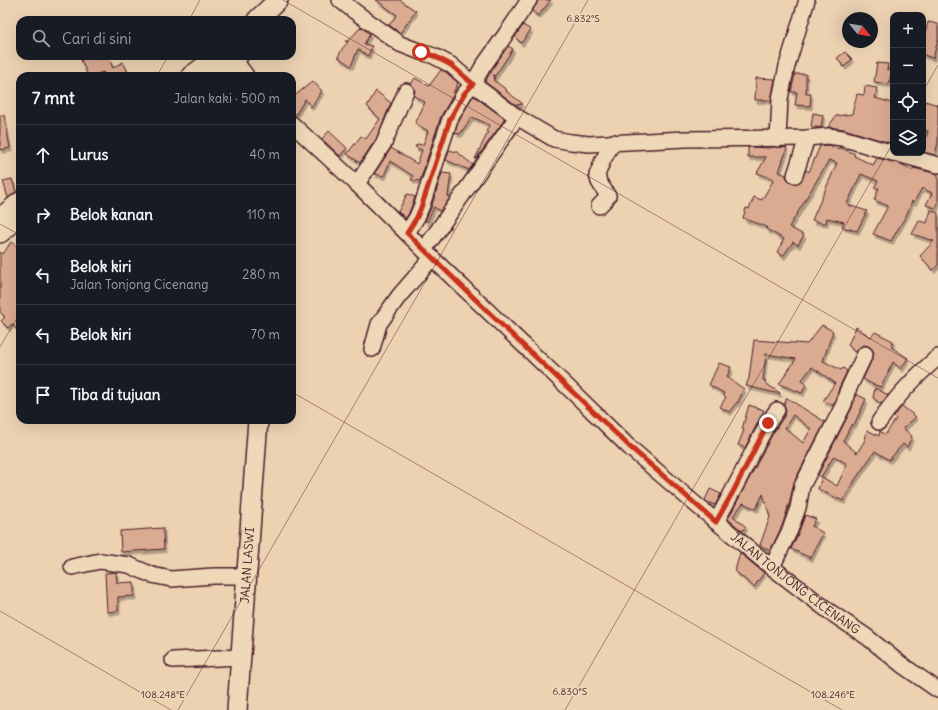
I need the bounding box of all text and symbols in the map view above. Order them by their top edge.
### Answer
text: 6.832°S [566,12,600,25]
north arrow [842,12,878,48]
map controls [890,12,926,156]
button: + [890,12,926,48]
search box [16,16,296,60]
icon: search [30,27,52,49]
text: Cari di sini [62,29,131,48]
route start [412,43,430,61]
button: − [890,48,926,84]
button: locate [890,84,926,120]
text: 7 mnt [32,87,75,109]
text: Jalan kaki · 500 m [173,90,280,107]
button: layers [890,120,926,156]
icon: ahead [32,144,54,166]
text: Lurus [70,145,108,164]
text: 40 m [249,146,280,163]
icon: right [32,204,54,226]
text: Belok kanan [70,205,153,224]
text: 110 m [247,206,280,223]
text: Belok kiri [70,257,131,276]
icon: left [32,264,54,286]
text: 280 m [242,266,280,283]
text: Jalan Tonjong Cicenang [70,276,208,293]
icon: left [32,324,54,346]
text: Belok kiri [70,325,131,344]
text: 70 m [251,326,280,343]
icon: arrive [32,384,54,406]
text: Tiba di tujuan [70,385,160,404]
route end [759,414,777,432]
street label: JALAN LASWI [237,527,257,604]
street label: JALAN TONJONG CICENANG [728,529,863,637]
text: 6.830°S [553,685,588,698]
text: 108.248°E [141,688,185,701]
text: 108.246°E [811,688,855,701]

